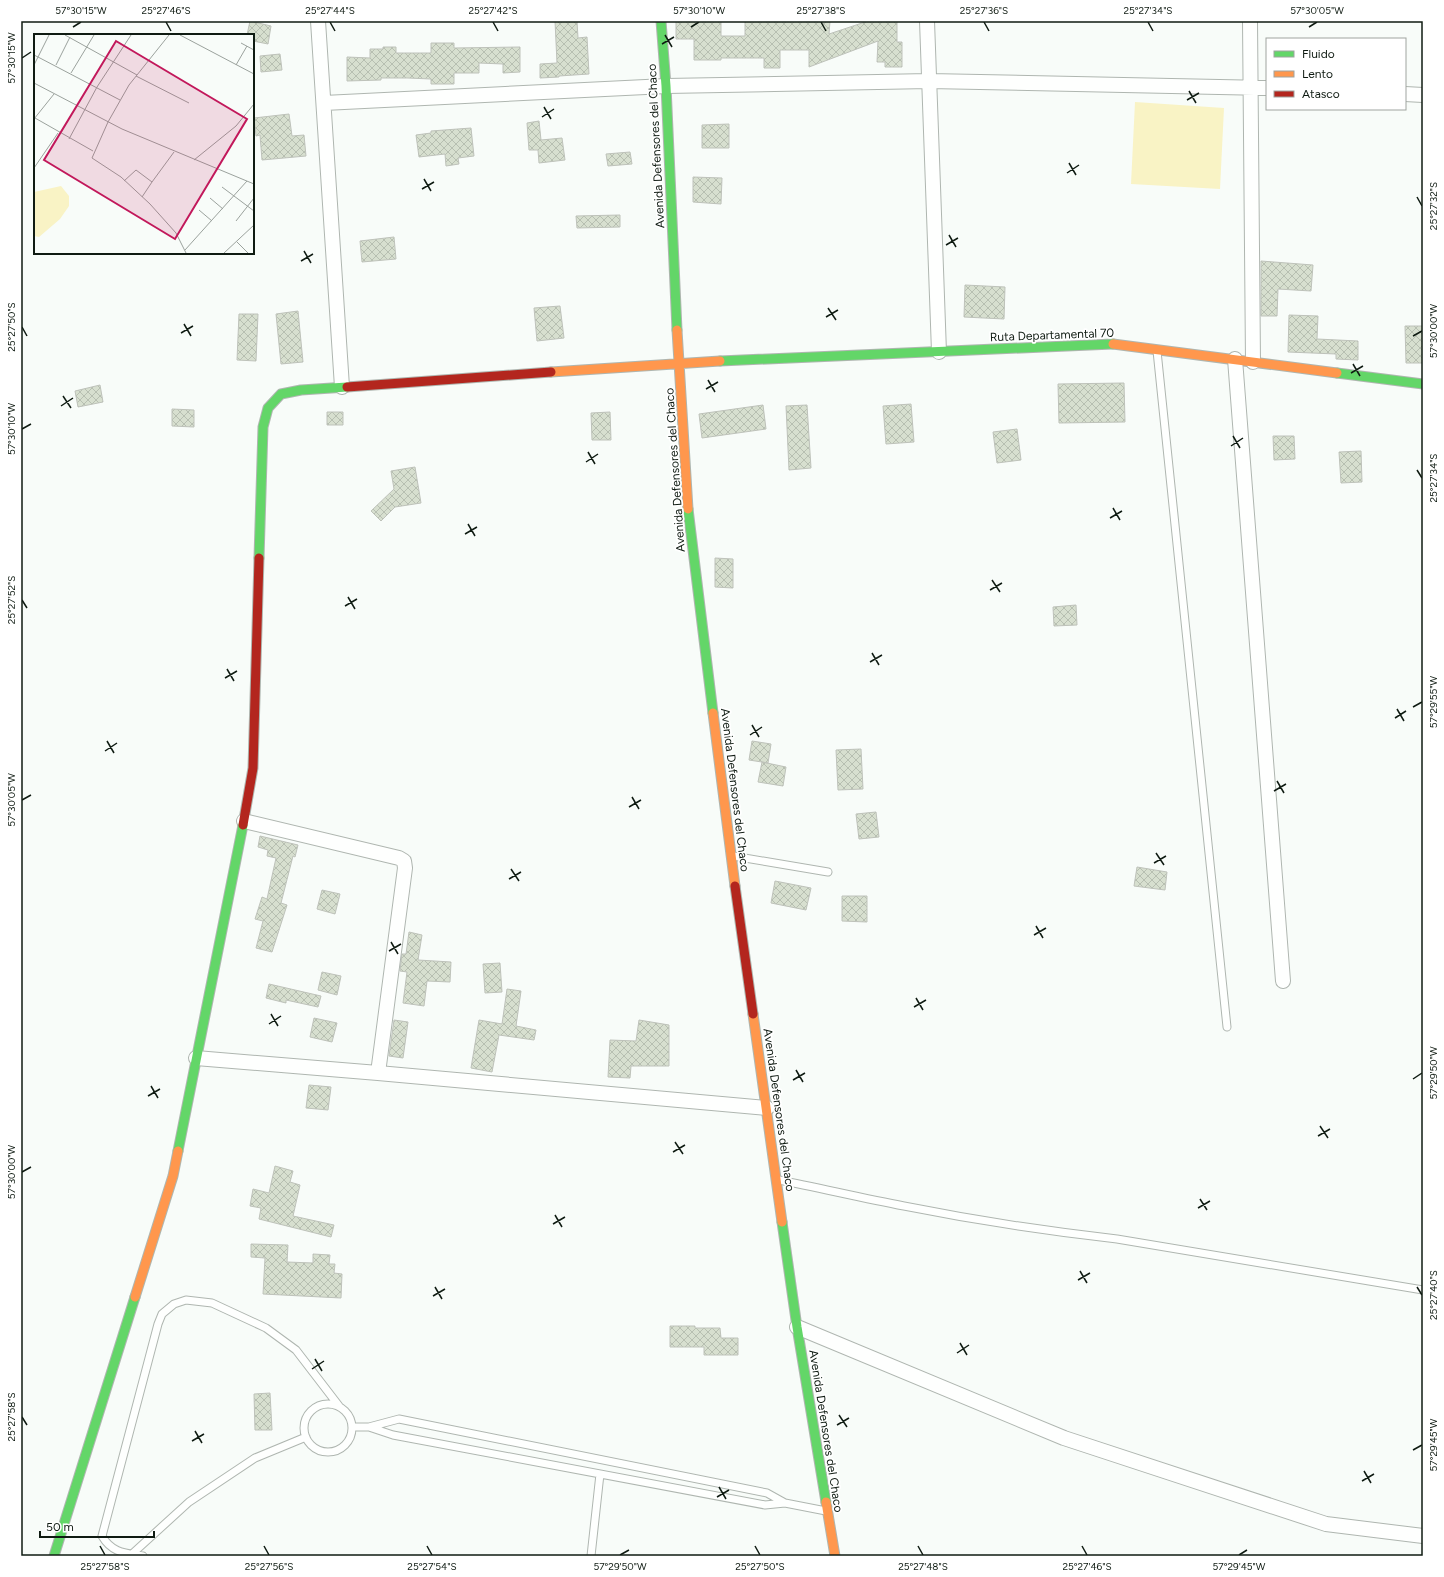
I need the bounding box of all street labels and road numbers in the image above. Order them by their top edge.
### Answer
street label: Avenida Defensores del Chaco [645,63,667,229]
street label: Ruta Departamental 70 [990,326,1115,344]
street label: Avenida Defensores del Chaco [662,387,688,553]
street label: Avenida Defensores del Chaco [718,708,752,873]
street label: Avenida Defensores del Chaco [761,1028,797,1192]
street label: Avenida Defensores del Chaco [806,1349,846,1513]

